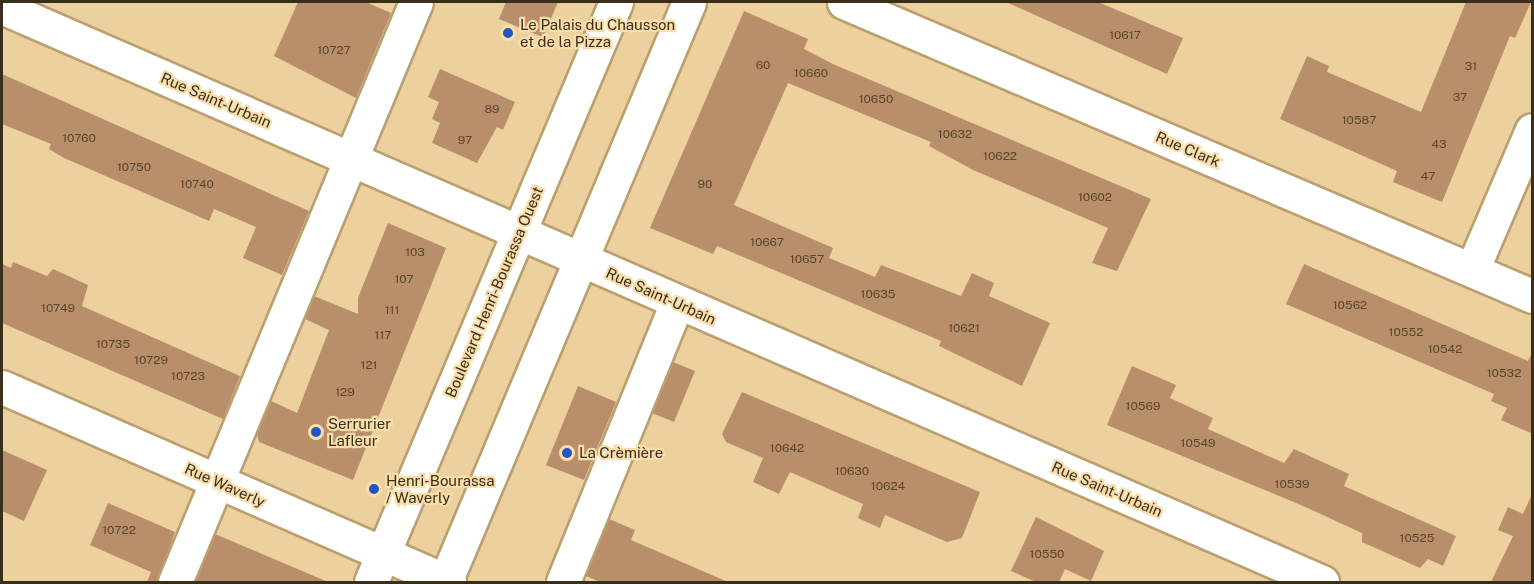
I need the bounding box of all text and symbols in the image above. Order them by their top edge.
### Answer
place label: Le Palais du Chausson et de la Pizza [520,15,675,50]
marker: Le Palais du Chausson et de la Pizza [501,26,515,40]
house number: 10617 [1109,29,1141,43]
house number: 10727 [317,44,351,58]
house number: 60 [756,59,770,73]
house number: 31 [1465,60,1477,74]
house number: 10660 [794,67,828,81]
street label: Rue Saint-Urbain [158,69,274,131]
house number: 37 [1453,91,1467,105]
house number: 10650 [859,93,893,107]
house number: 89 [484,103,500,117]
house number: 10587 [1342,114,1376,128]
street label: Rue Clark [1153,127,1223,171]
house number: 10632 [938,128,972,142]
house number: 10760 [62,132,96,146]
house number: 97 [458,134,472,148]
house number: 43 [1431,138,1447,152]
house number: 10622 [983,150,1017,164]
house number: 10750 [117,161,151,175]
house number: 47 [1421,170,1435,184]
house number: 10740 [180,178,214,192]
house number: 90 [698,178,712,192]
street label: Boulevard Henri-Bourassa Ouest [441,184,547,400]
house number: 10602 [1078,191,1112,205]
house number: 10667 [750,236,784,250]
house number: 103 [405,246,425,260]
house number: 10657 [790,253,824,267]
street label: Rue Saint-Urbain [603,264,719,328]
house number: 107 [394,273,414,287]
house number: 10635 [861,288,895,302]
house number: 10562 [1333,299,1367,313]
house number: 10749 [41,302,75,316]
house number: 111 [385,304,399,318]
house number: 10621 [948,322,980,336]
house number: 10552 [1389,326,1423,340]
house number: 117 [375,329,391,343]
house number: 10735 [96,338,130,352]
house number: 10542 [1428,343,1462,357]
house number: 10729 [134,354,168,368]
house number: 121 [361,359,377,373]
house number: 10532 [1487,367,1521,381]
house number: 10723 [171,370,205,384]
house number: 129 [335,386,355,400]
house number: 10569 [1126,400,1160,414]
place label: Serrurier Lafleur [328,414,391,449]
marker: Serrurier Lafleur [309,425,323,439]
house number: 10549 [1181,437,1215,451]
house number: 10642 [770,442,804,456]
place label: La Crèmière [579,444,663,462]
marker: La Crèmière [560,446,574,460]
street label: Rue Saint-Urbain [1049,458,1165,520]
street label: Rue Waverly [182,459,268,511]
house number: 10630 [835,465,869,479]
place label: Henri-Bourassa / Waverly [386,471,494,506]
house number: 10539 [1275,478,1309,492]
house number: 10624 [871,480,905,494]
marker: Henri-Bourassa / Waverly [367,482,381,496]
house number: 10722 [102,524,136,538]
house number: 10525 [1400,532,1434,546]
house number: 10550 [1030,548,1064,562]

